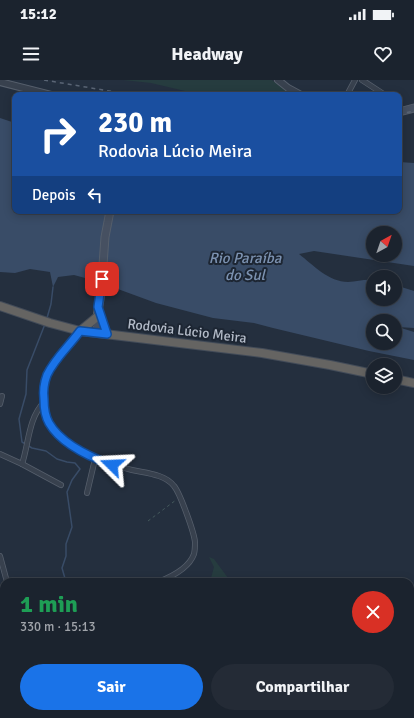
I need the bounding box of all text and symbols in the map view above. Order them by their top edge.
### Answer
text: 15:12 [20,5,57,23]
icon: menu [20,43,42,65]
text: Headway [171,43,243,65]
icon: heart [372,43,394,65]
text: 230 m [98,106,172,140]
icon: right [32,108,84,160]
text: Rodovia Lúcio Meira [98,140,252,162]
icon: left [84,184,106,206]
text: Depois [32,186,76,204]
north arrow [366,226,402,262]
map controls [366,226,402,394]
water label: Rio Paraíba do Sul [209,249,282,284]
pin [85,262,119,296]
icon: arrive [91,268,113,290]
button: sound [366,270,402,306]
button: search [366,314,402,350]
street label: Rodovia Lúcio Meira [126,315,248,347]
button: layers [366,358,402,394]
position arrow [91,444,133,486]
text: 1 min [20,589,78,619]
button: close [352,591,394,633]
text: 330 m · 15:13 [20,619,96,635]
button: Sair [20,664,203,710]
button: Compartilhar [211,664,394,710]

